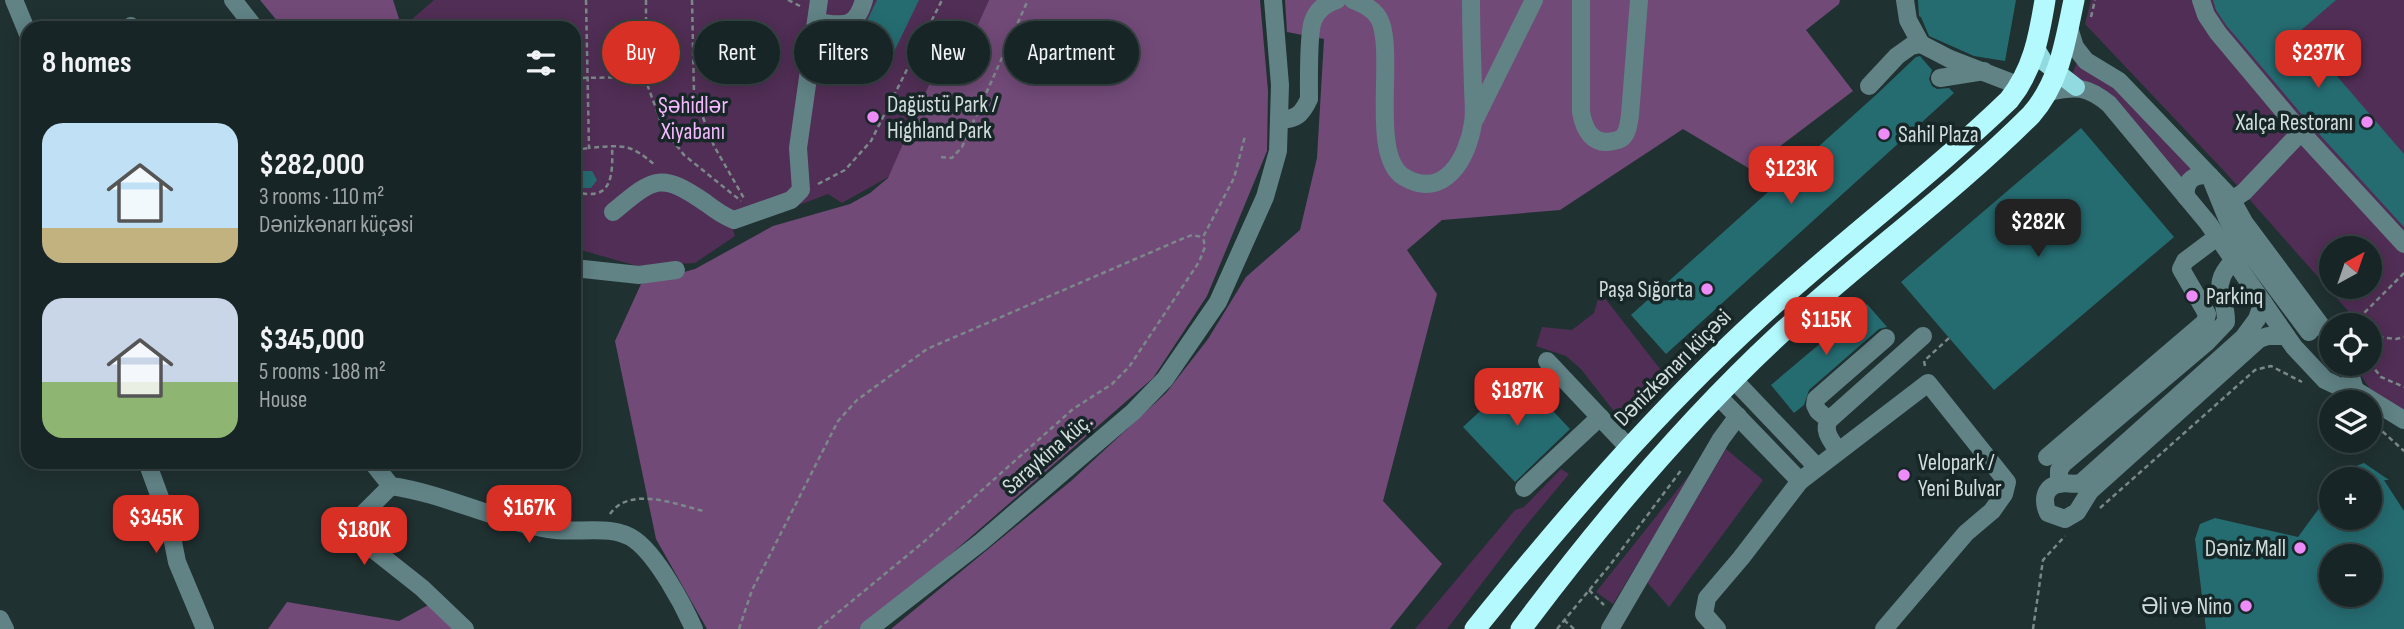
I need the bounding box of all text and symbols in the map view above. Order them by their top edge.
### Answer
chip: Buy [602,21,680,84]
chip: Rent [694,21,780,84]
chip: Filters [794,21,893,84]
chip: New [907,21,990,84]
chip: Apartment [1004,21,1139,84]
pin: $237K [2269,31,2367,90]
text: $237K [2291,39,2345,67]
icon: filters [522,44,560,82]
text: 8 homes [42,45,131,81]
place label: Dağüstü Park / Highland Park [887,91,999,145]
park label: Şəhidlər Xiyabanı [658,92,728,146]
marker: Dağüstü Park / Highland Park [865,109,881,125]
place label: Xalça Restoranı [2234,109,2353,137]
marker: Xalça Restoranı [2359,114,2375,130]
place label: Sahil Plaza [1898,121,1979,149]
marker: Sahil Plaza [1876,126,1892,142]
pin: $123K [1742,146,1840,206]
text: $282,000 [259,147,365,183]
icon: home [98,151,182,235]
text: $123K [1765,155,1817,183]
text: 3 rooms · 110 m² [259,183,384,211]
pin: $282K [1989,200,2087,259]
text: $282K [2011,208,2065,236]
text: Dənizkənarı küçəsi [259,211,413,239]
north arrow [2319,236,2382,299]
map controls [2319,236,2382,607]
place label: Paşa Sığorta [1599,276,1693,304]
marker: Paşa Sığorta [1699,281,1715,297]
place label: Parkinq [2206,283,2263,311]
marker: Parkinq [2184,288,2200,304]
pin: $115K [1777,298,1875,357]
street label: Dənizkənarı küçəsi [1608,303,1737,432]
text: $115K [1800,306,1852,334]
button: locate [2319,313,2382,376]
text: $345,000 [259,322,365,358]
icon: home [98,326,182,410]
text: 5 rooms · 188 m² [259,358,386,386]
pin: $187K [1468,368,1566,428]
text: $187K [1490,377,1544,405]
text: House [259,386,307,414]
button: layers [2319,390,2382,453]
street label: Saraykina küç. [997,407,1098,501]
place label: Velopark / Yeni Bulvar [1918,449,2002,503]
marker: Velopark / Yeni Bulvar [1896,467,1912,483]
button: + [2319,467,2382,530]
pin: $167K [480,486,578,545]
text: $167K [502,494,556,522]
pin: $345K [107,496,205,555]
text: $345K [129,504,183,532]
pin: $180K [315,508,413,567]
text: $180K [337,516,391,544]
place label: Dəniz Mall [2205,535,2286,563]
marker: Dəniz Mall [2292,540,2308,556]
button: − [2319,544,2382,607]
place label: Əli və Nino [2141,593,2232,621]
marker: Əli və Nino [2238,598,2254,614]

